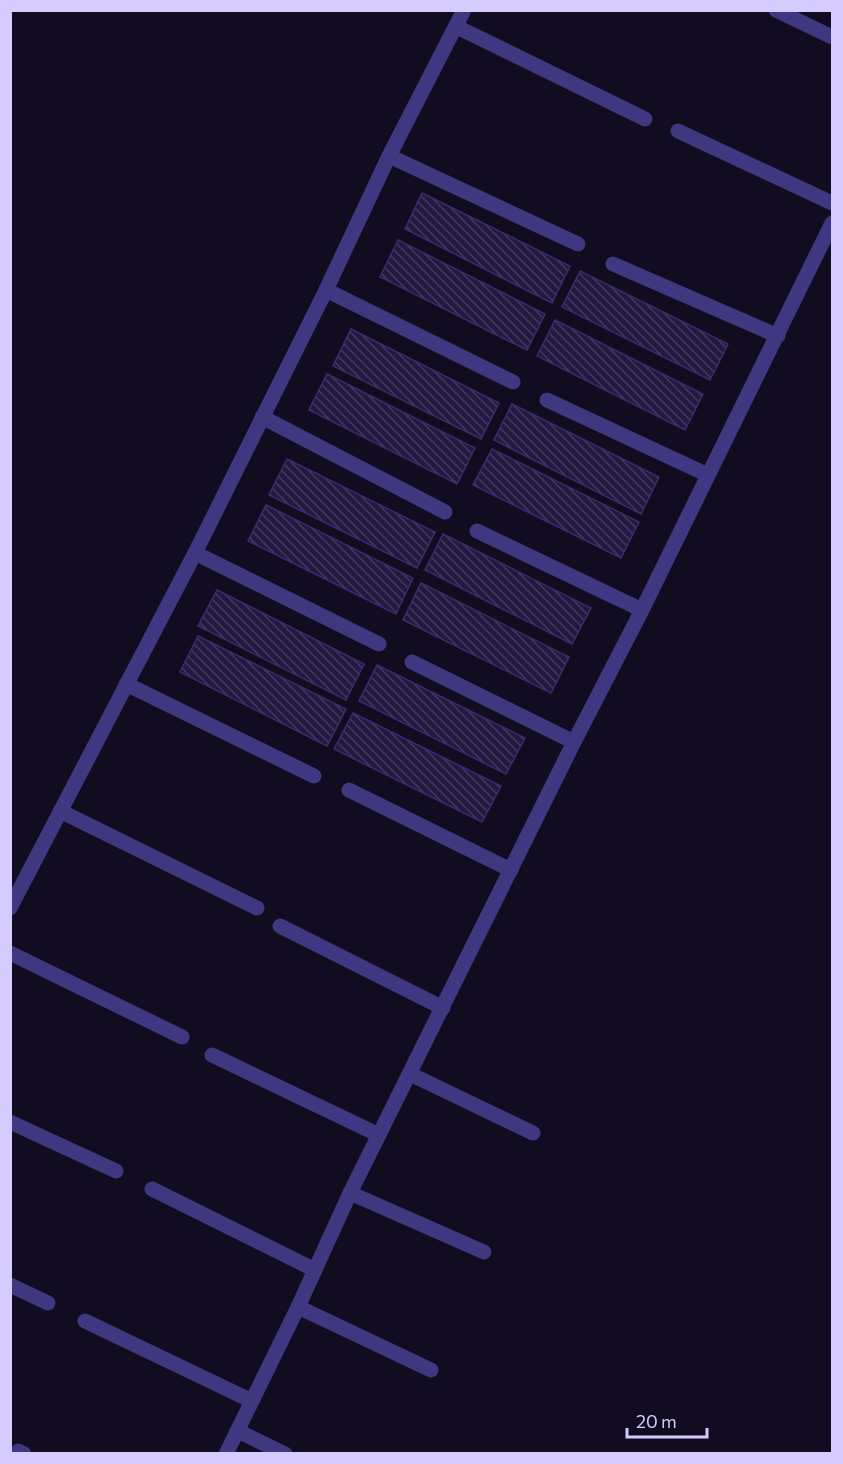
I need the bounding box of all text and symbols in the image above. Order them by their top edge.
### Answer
scale bar [627,1401,706,1439]
text: 20 m [636,1410,677,1432]

